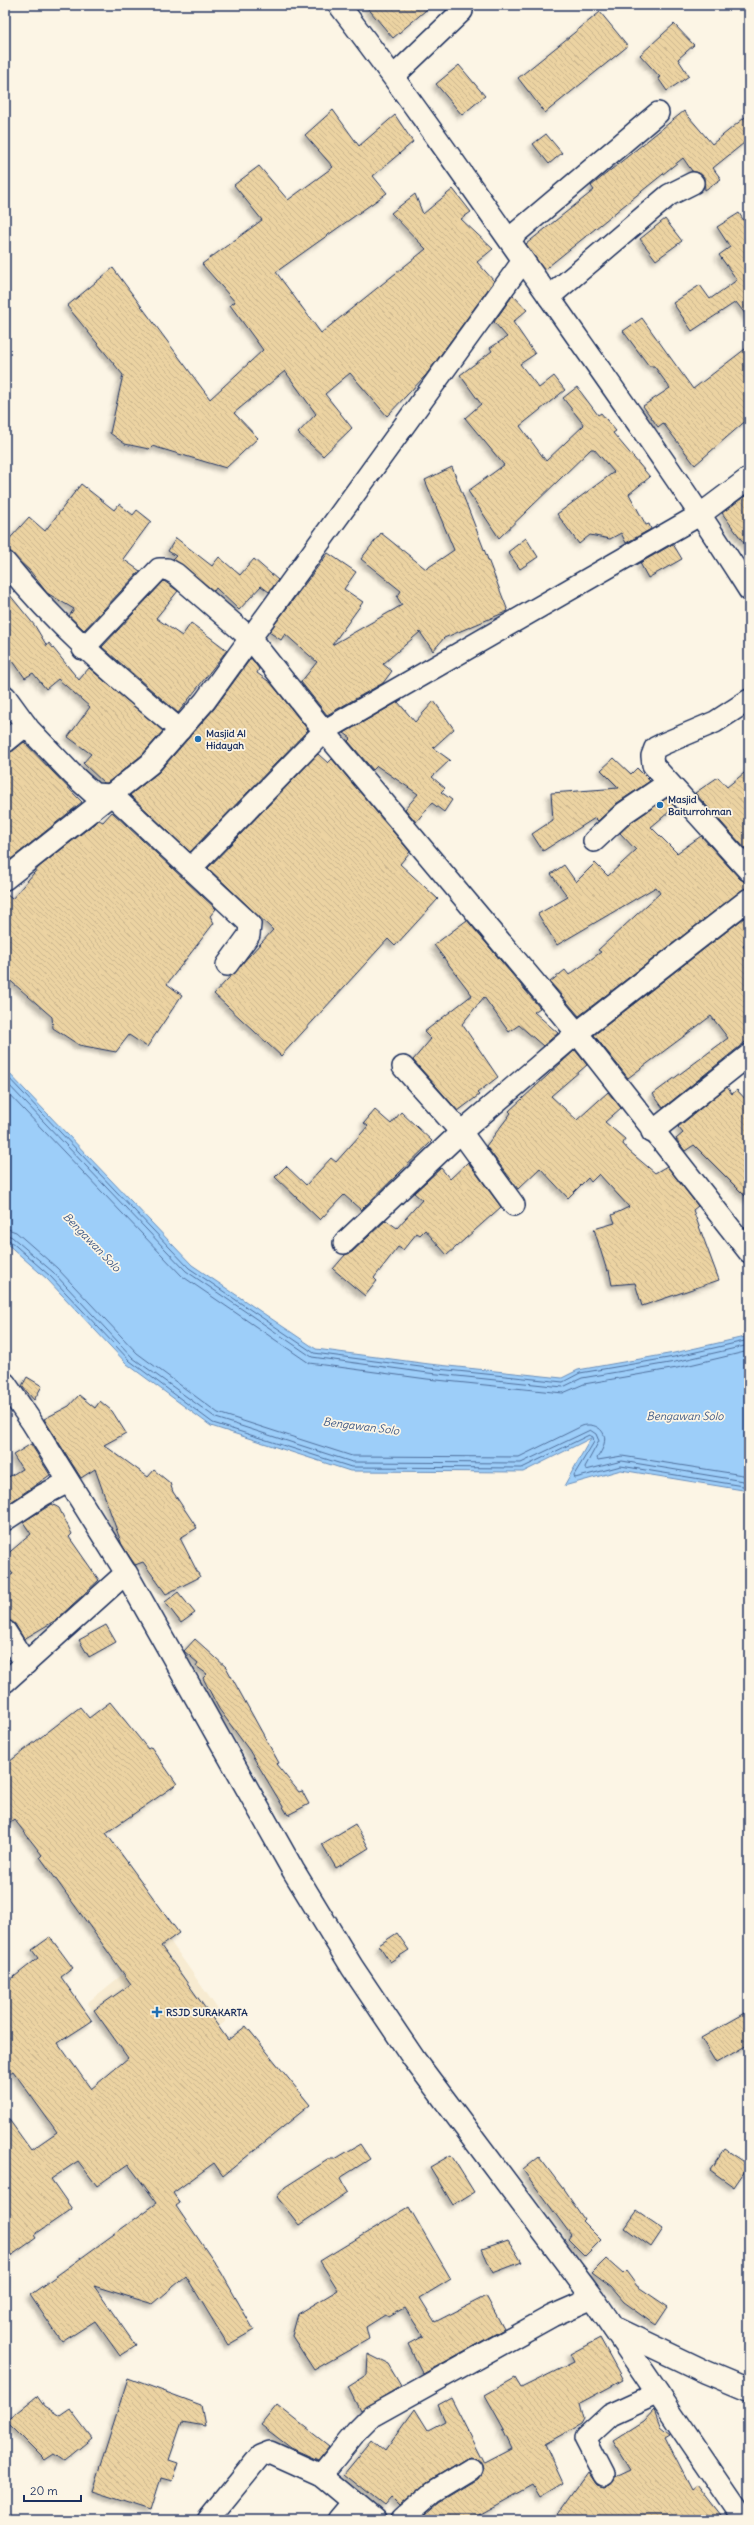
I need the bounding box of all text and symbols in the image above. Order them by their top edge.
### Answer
place label: Masjid Al Hidayah [206,727,246,752]
marker: Masjid Al Hidayah [193,734,203,744]
place label: Masjid Baiturrohman [668,793,732,818]
marker: Masjid Baiturrohman [655,800,665,810]
water label: Bengawan Solo [60,1210,124,1275]
water label: Bengawan Solo [647,1409,724,1423]
water label: Bengawan Solo [322,1414,401,1438]
marker: RSJD SURAKARTA [151,2006,163,2018]
place label: RSJD SURAKARTA [166,2006,248,2019]
scale bar [24,2477,81,2503]
text: 20 m [30,2483,58,2498]

